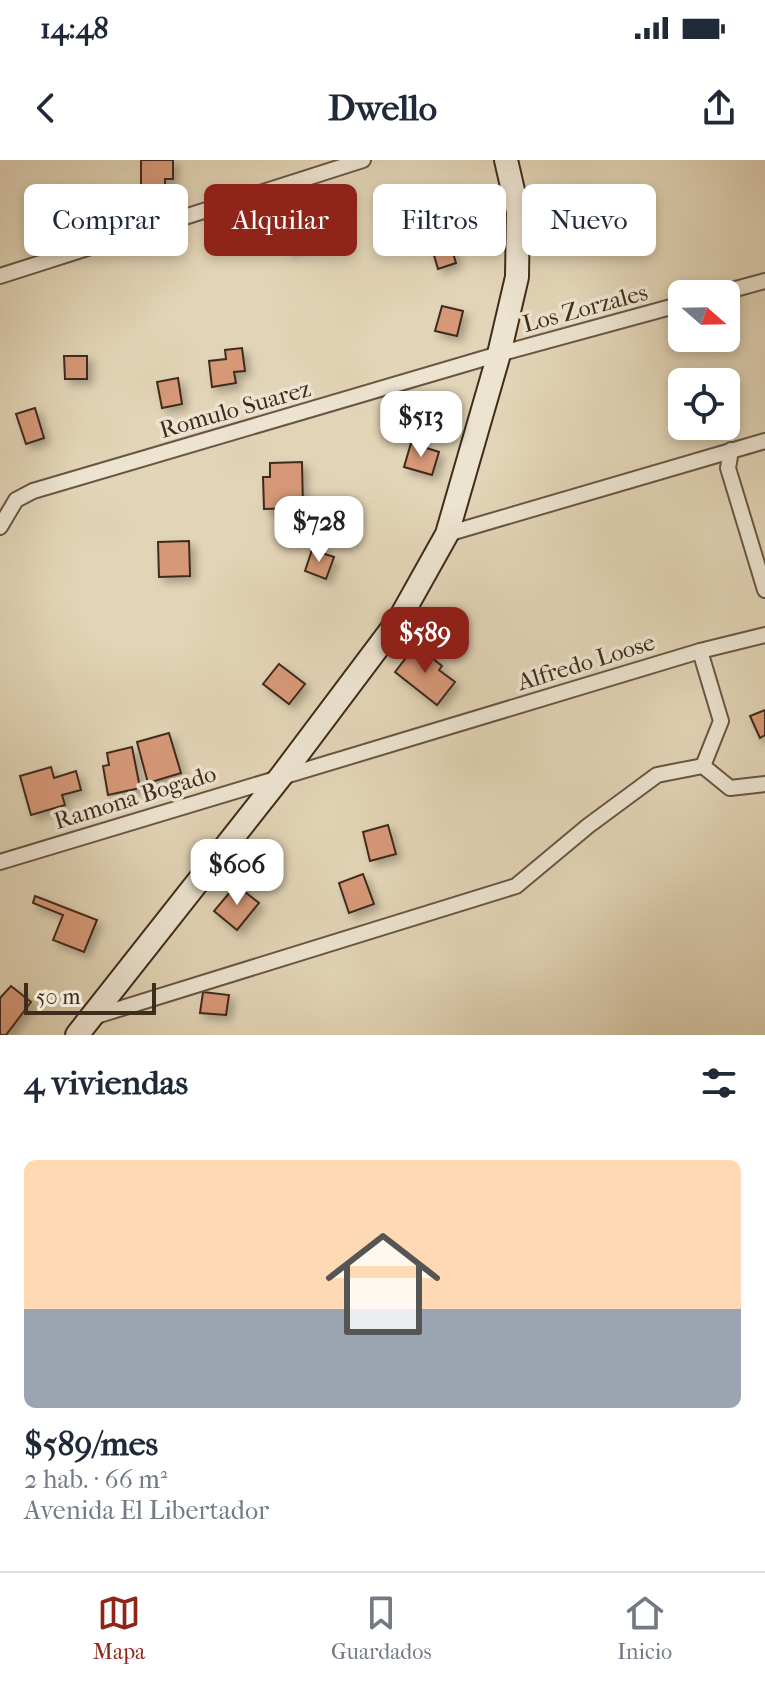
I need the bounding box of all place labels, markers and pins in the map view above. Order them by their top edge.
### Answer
pin: $513 [374,391,468,459]
pin: $728 [272,496,366,564]
pin: $589 [378,607,472,675]
pin: $606 [190,839,284,907]

